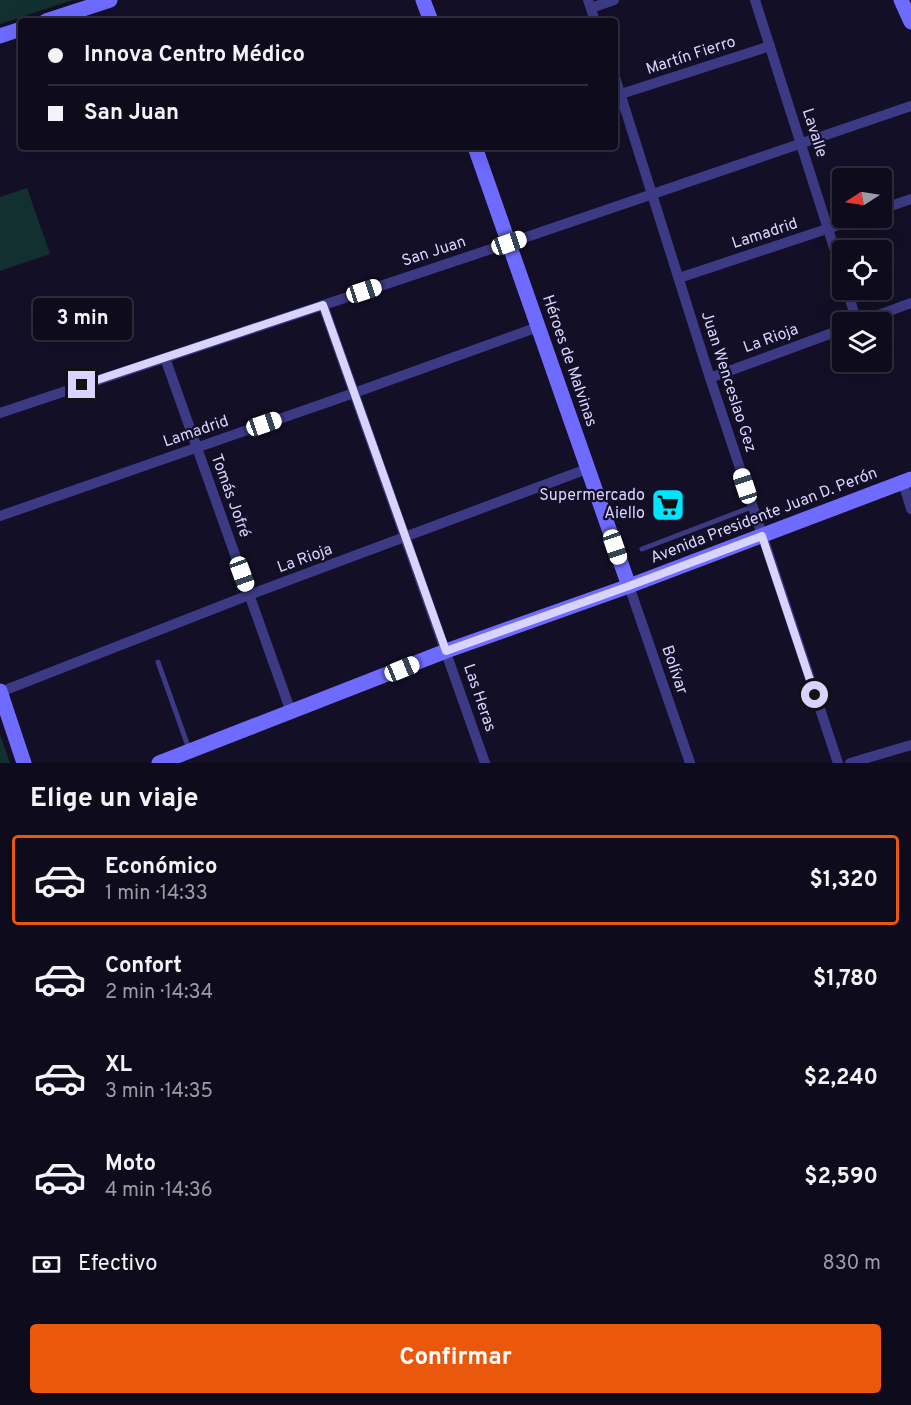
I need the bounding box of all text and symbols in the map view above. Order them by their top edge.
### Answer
street label: Martín Fierro [644,32,738,80]
text: Innova Centro Médico [84,42,305,69]
text: San Juan [84,100,179,127]
street label: Lavalle [797,106,831,160]
north arrow [832,168,892,228]
map controls [832,168,892,372]
street label: Lamadrid [730,214,800,254]
car [489,229,529,257]
street label: San Juan [399,232,469,272]
button: locate [832,240,892,300]
car [344,277,384,305]
street label: Héroes de Malvinas [537,292,601,430]
callout: 3 min [32,298,132,340]
text: 3 min [56,306,109,332]
street label: Juan Wenceslao Gez [696,309,760,455]
button: layers [832,312,892,372]
street label: La Rioja [741,320,801,358]
route end [68,371,95,398]
car [244,410,284,438]
street label: Lamadrid [161,411,231,453]
street label: Tomás Jofré [206,452,254,540]
street label: Avenida Presidente Juan D. Perón [648,463,880,569]
car [731,466,759,506]
place label: Supermercado Aiello [539,486,645,524]
supermarket icon: Supermercado Aiello [650,487,686,523]
car [601,527,629,567]
street label: La Rioja [275,540,335,578]
car [227,554,257,594]
street label: Bolívar [656,643,692,697]
car [382,654,422,684]
street label: Las Heras [458,661,500,735]
route start [801,681,828,708]
text: Elige un viaje [30,782,199,816]
icon: car [33,853,87,907]
text: Económico [105,854,218,881]
text: $1,320 [810,867,878,894]
text: 1 min · 14:33 [105,881,208,907]
icon: car [33,952,87,1006]
text: Confort [105,953,182,980]
text: $1,780 [813,966,878,993]
text: 2 min · 14:34 [105,980,213,1006]
icon: car [33,1051,87,1105]
text: XL [105,1052,132,1079]
text: $2,240 [804,1065,878,1092]
text: 3 min · 14:35 [105,1079,213,1105]
icon: car [33,1150,87,1204]
text: Moto [105,1151,156,1178]
text: $2,590 [804,1164,878,1191]
text: 4 min · 14:36 [105,1178,213,1204]
icon: cash [30,1248,63,1281]
text: Efectivo [78,1251,158,1278]
text: 830 m [822,1251,881,1277]
button: Confirmar [30,1324,881,1393]

